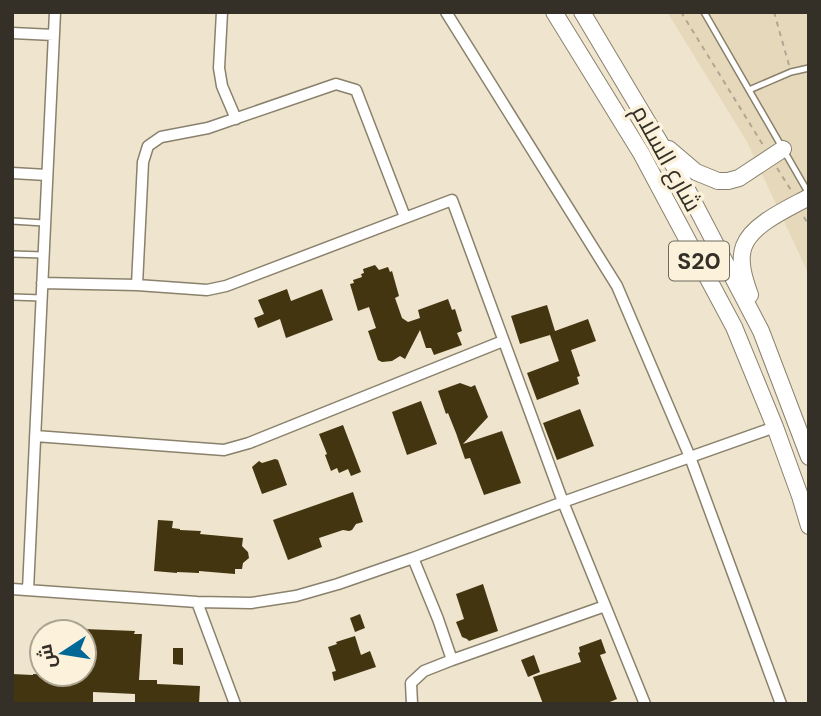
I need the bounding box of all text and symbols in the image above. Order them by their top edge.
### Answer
street label: شارع السلام [624,99,709,217]
road number: S20 [669,242,729,280]
north arrow [28,618,98,688]
text: ش [32,642,62,671]

